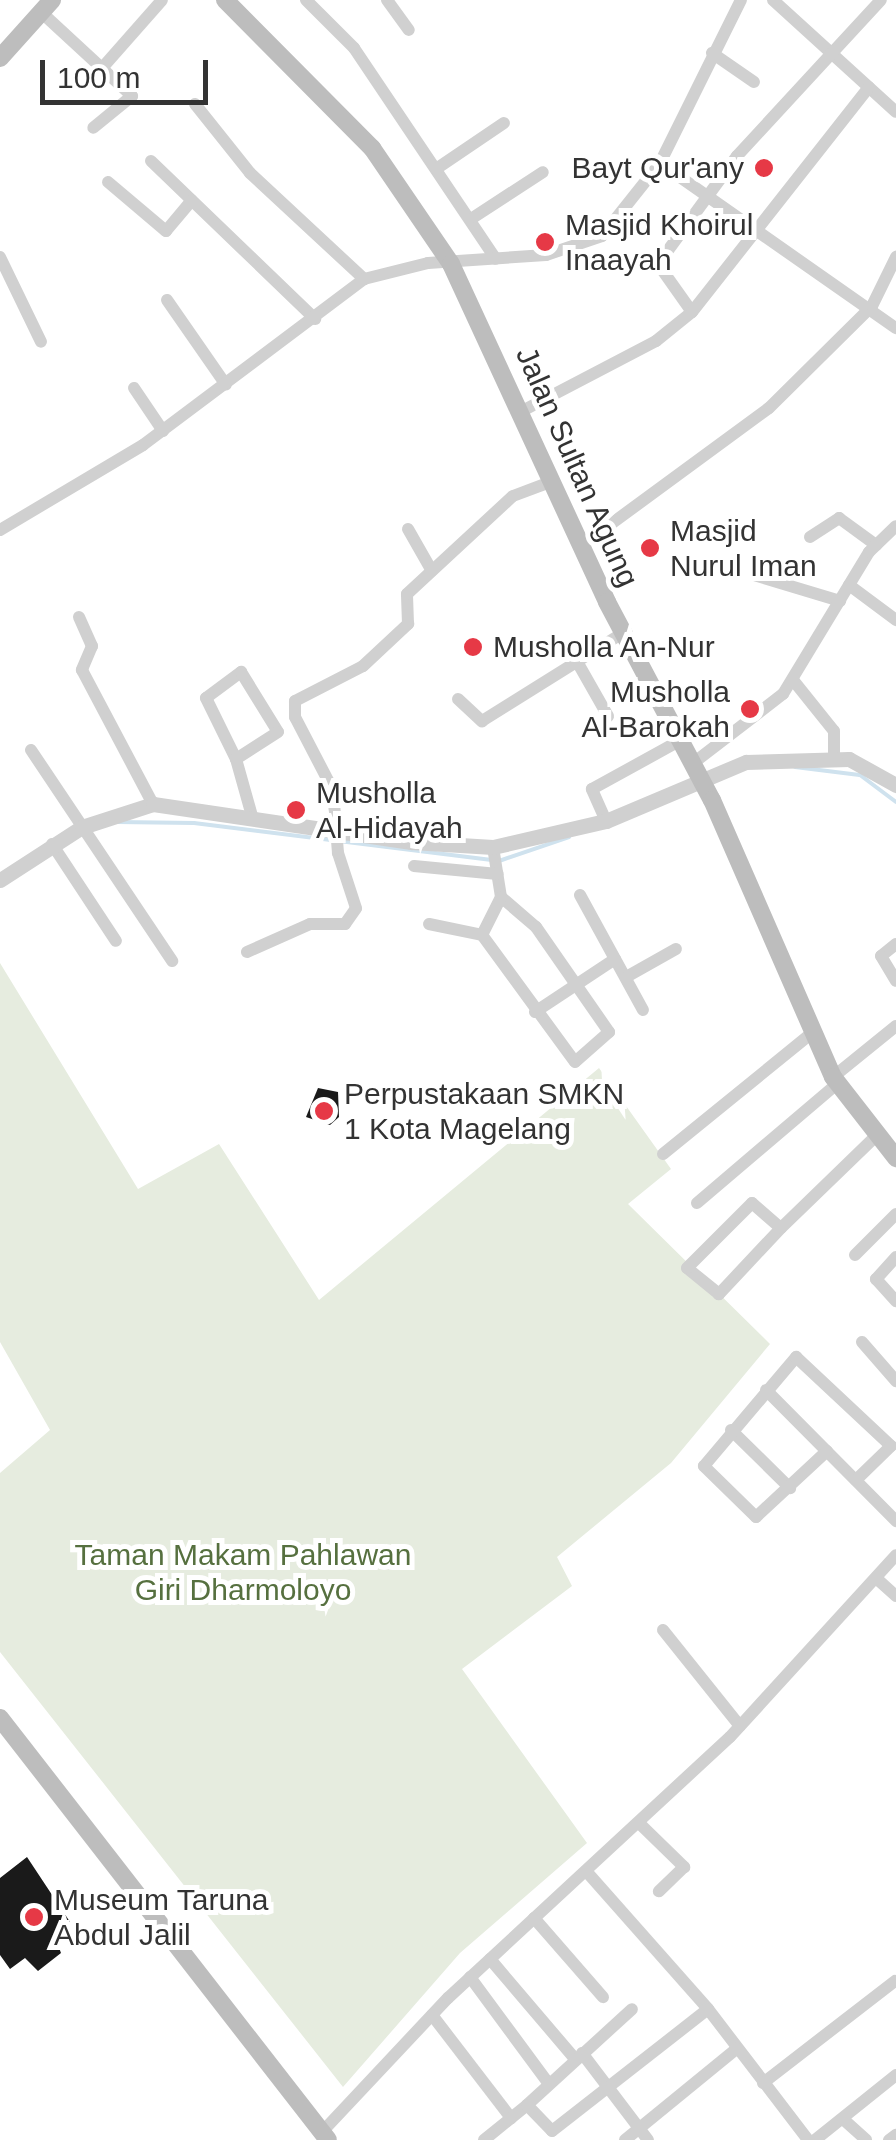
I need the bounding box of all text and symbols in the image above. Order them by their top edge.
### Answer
scale bar [45,40,212,102]
text: 100 m [57,61,140,94]
place label: Bayt Qur'any [572,150,744,186]
marker: Bayt Qur'any [753,157,775,179]
place label: Masjid Khoirul Inaayah [565,207,753,278]
marker: Masjid Khoirul Inaayah [534,231,556,253]
street label: Jalan Sultan Agung [508,341,646,593]
place label: Masjid Nurul Iman [670,513,817,584]
marker: Masjid Nurul Iman [639,537,661,559]
place label: Musholla An-Nur [493,629,716,665]
marker: Musholla An-Nur [462,636,484,658]
place label: Musholla Al-Barokah [582,674,730,744]
marker: Musholla Al-Barokah [739,698,761,720]
place label: Musholla Al-Hidayah [316,775,463,846]
marker: Musholla Al-Hidayah [285,799,307,821]
place label: Perpustakaan SMKN 1 Kota Magelang [344,1076,624,1146]
marker: Perpustakaan SMKN 1 Kota Magelang [313,1100,335,1122]
park label: Taman Makam Pahlawan Giri Dharmoloyo [75,1537,411,1608]
place label: Museum Taruna Abdul Jalil [54,1882,269,1952]
marker: Museum Taruna Abdul Jalil [23,1906,45,1928]

